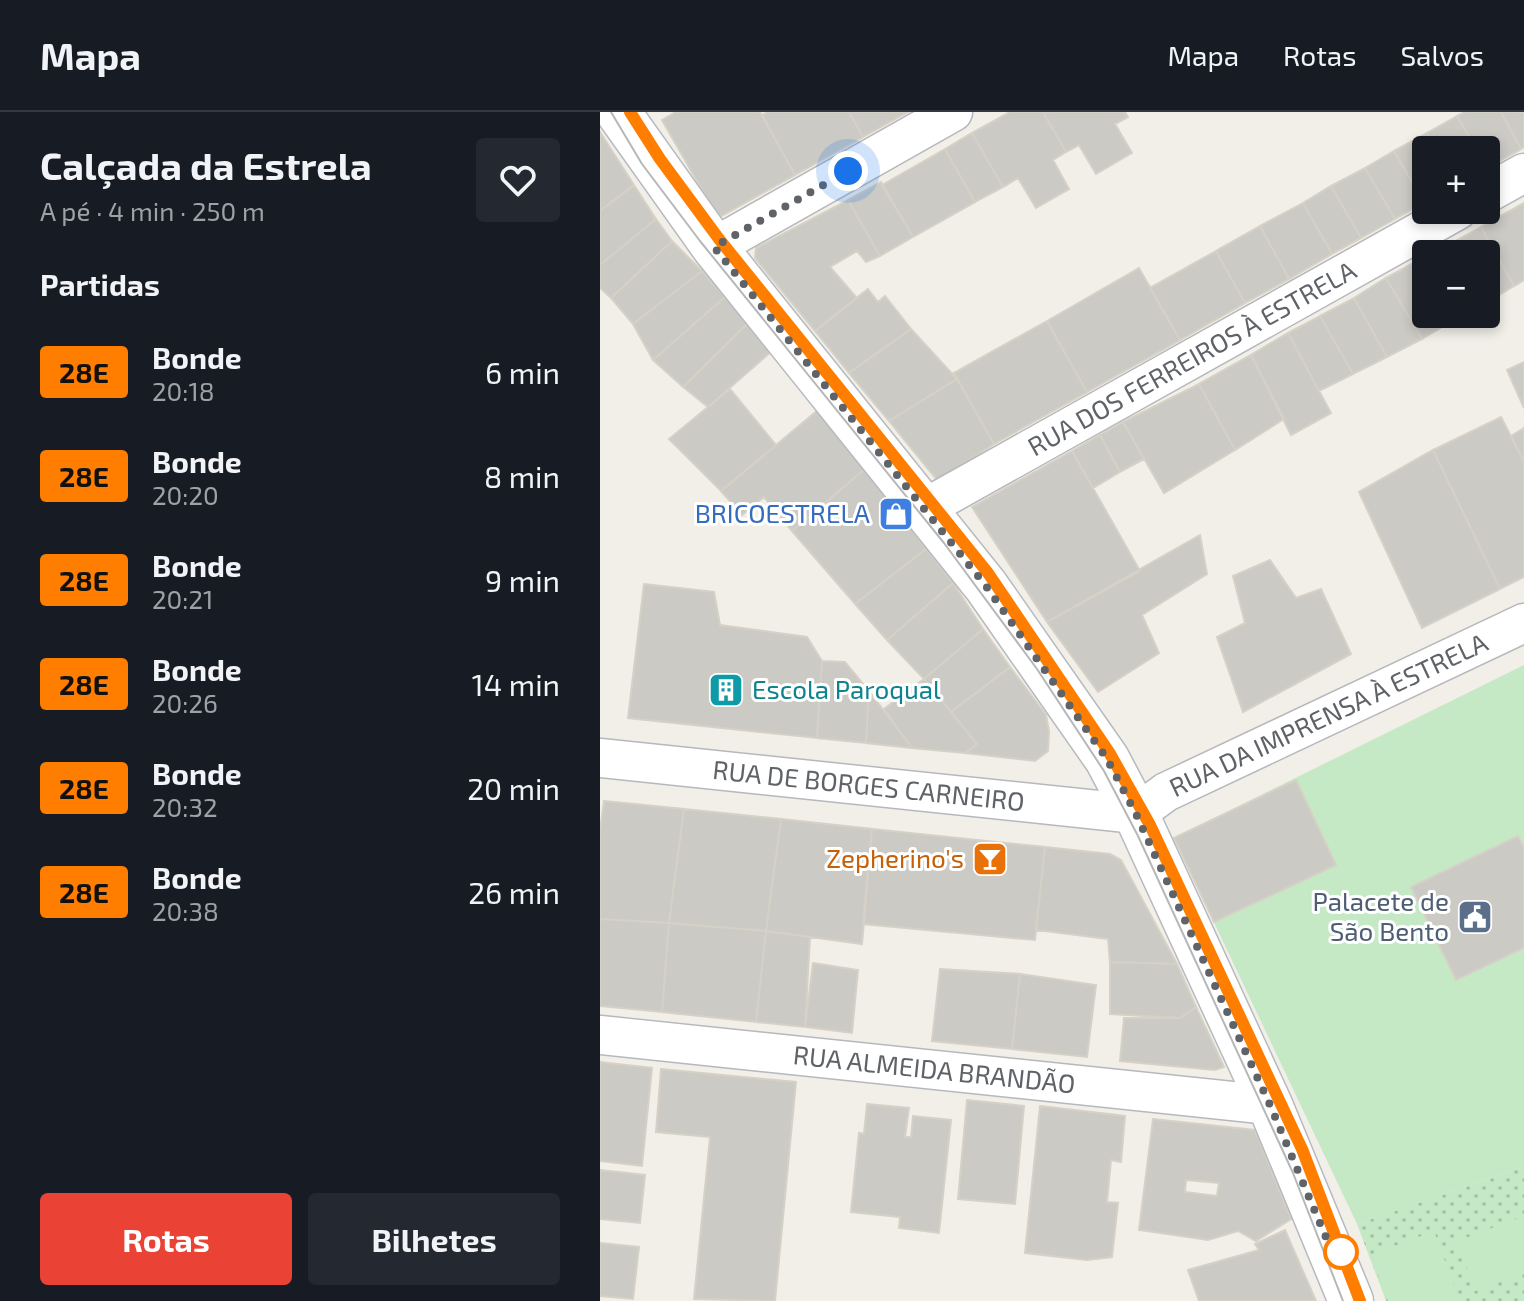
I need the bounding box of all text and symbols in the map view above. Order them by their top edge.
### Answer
text: Mapa [40,32,141,78]
text: Mapa [1168,38,1239,72]
text: Rotas [1283,38,1356,72]
text: Salvos [1400,38,1484,72]
map controls [1412,136,1500,328]
button: + [1412,136,1500,224]
button: heart [476,138,560,222]
text: Calçada da Estrela [40,142,372,188]
your location [828,151,868,191]
text: A pé · 4 min · 250 m [40,195,265,226]
button: − [1412,240,1500,328]
street label: RUA DOS FERREIROS À ESTRELA [1022,253,1361,461]
text: Partidas [40,266,160,302]
text: Bonde [152,339,242,375]
text: 6 min [485,354,560,390]
text: 28E [59,355,109,389]
text: 20:18 [152,375,215,406]
text: Bonde [152,443,242,479]
text: 8 min [484,458,560,494]
text: 28E [59,459,109,493]
text: 20:20 [152,479,219,510]
shop icon: BRICOESTRELA [877,495,915,533]
place label: BRICOESTRELA [695,497,870,528]
text: Bonde [152,547,242,583]
text: 9 min [485,562,560,598]
text: 28E [59,563,109,597]
text: 20:21 [152,583,213,614]
street label: RUA DA IMPRENSA À ESTRELA [1164,625,1492,802]
text: Bonde [152,651,242,687]
text: 14 min [472,666,560,702]
text: 28E [59,667,109,701]
building icon: Escola Paroqual [707,671,745,709]
place label: Escola Paroqual [752,673,941,704]
text: 20:26 [152,687,218,718]
street label: RUA DE BORGES CARNEIRO [711,753,1026,816]
text: Bonde [152,755,242,791]
text: 20 min [467,770,560,806]
text: 28E [59,771,109,805]
text: 20:32 [152,791,218,822]
bar icon: Zepherino's [971,840,1009,878]
place label: Zepherino's [826,842,964,873]
text: Bonde [152,859,242,895]
text: 26 min [468,874,560,910]
text: 28E [59,875,109,909]
place label: Palacete de São Bento [1312,885,1449,946]
text: 20:38 [152,895,219,926]
public building icon: Palacete de São Bento [1456,898,1494,936]
street label: RUA ALMEIDA BRANDÃO [792,1038,1077,1099]
button: Rotas [40,1193,292,1285]
button: Bilhetes [308,1193,560,1285]
unlabelled marker [1324,1235,1358,1269]

